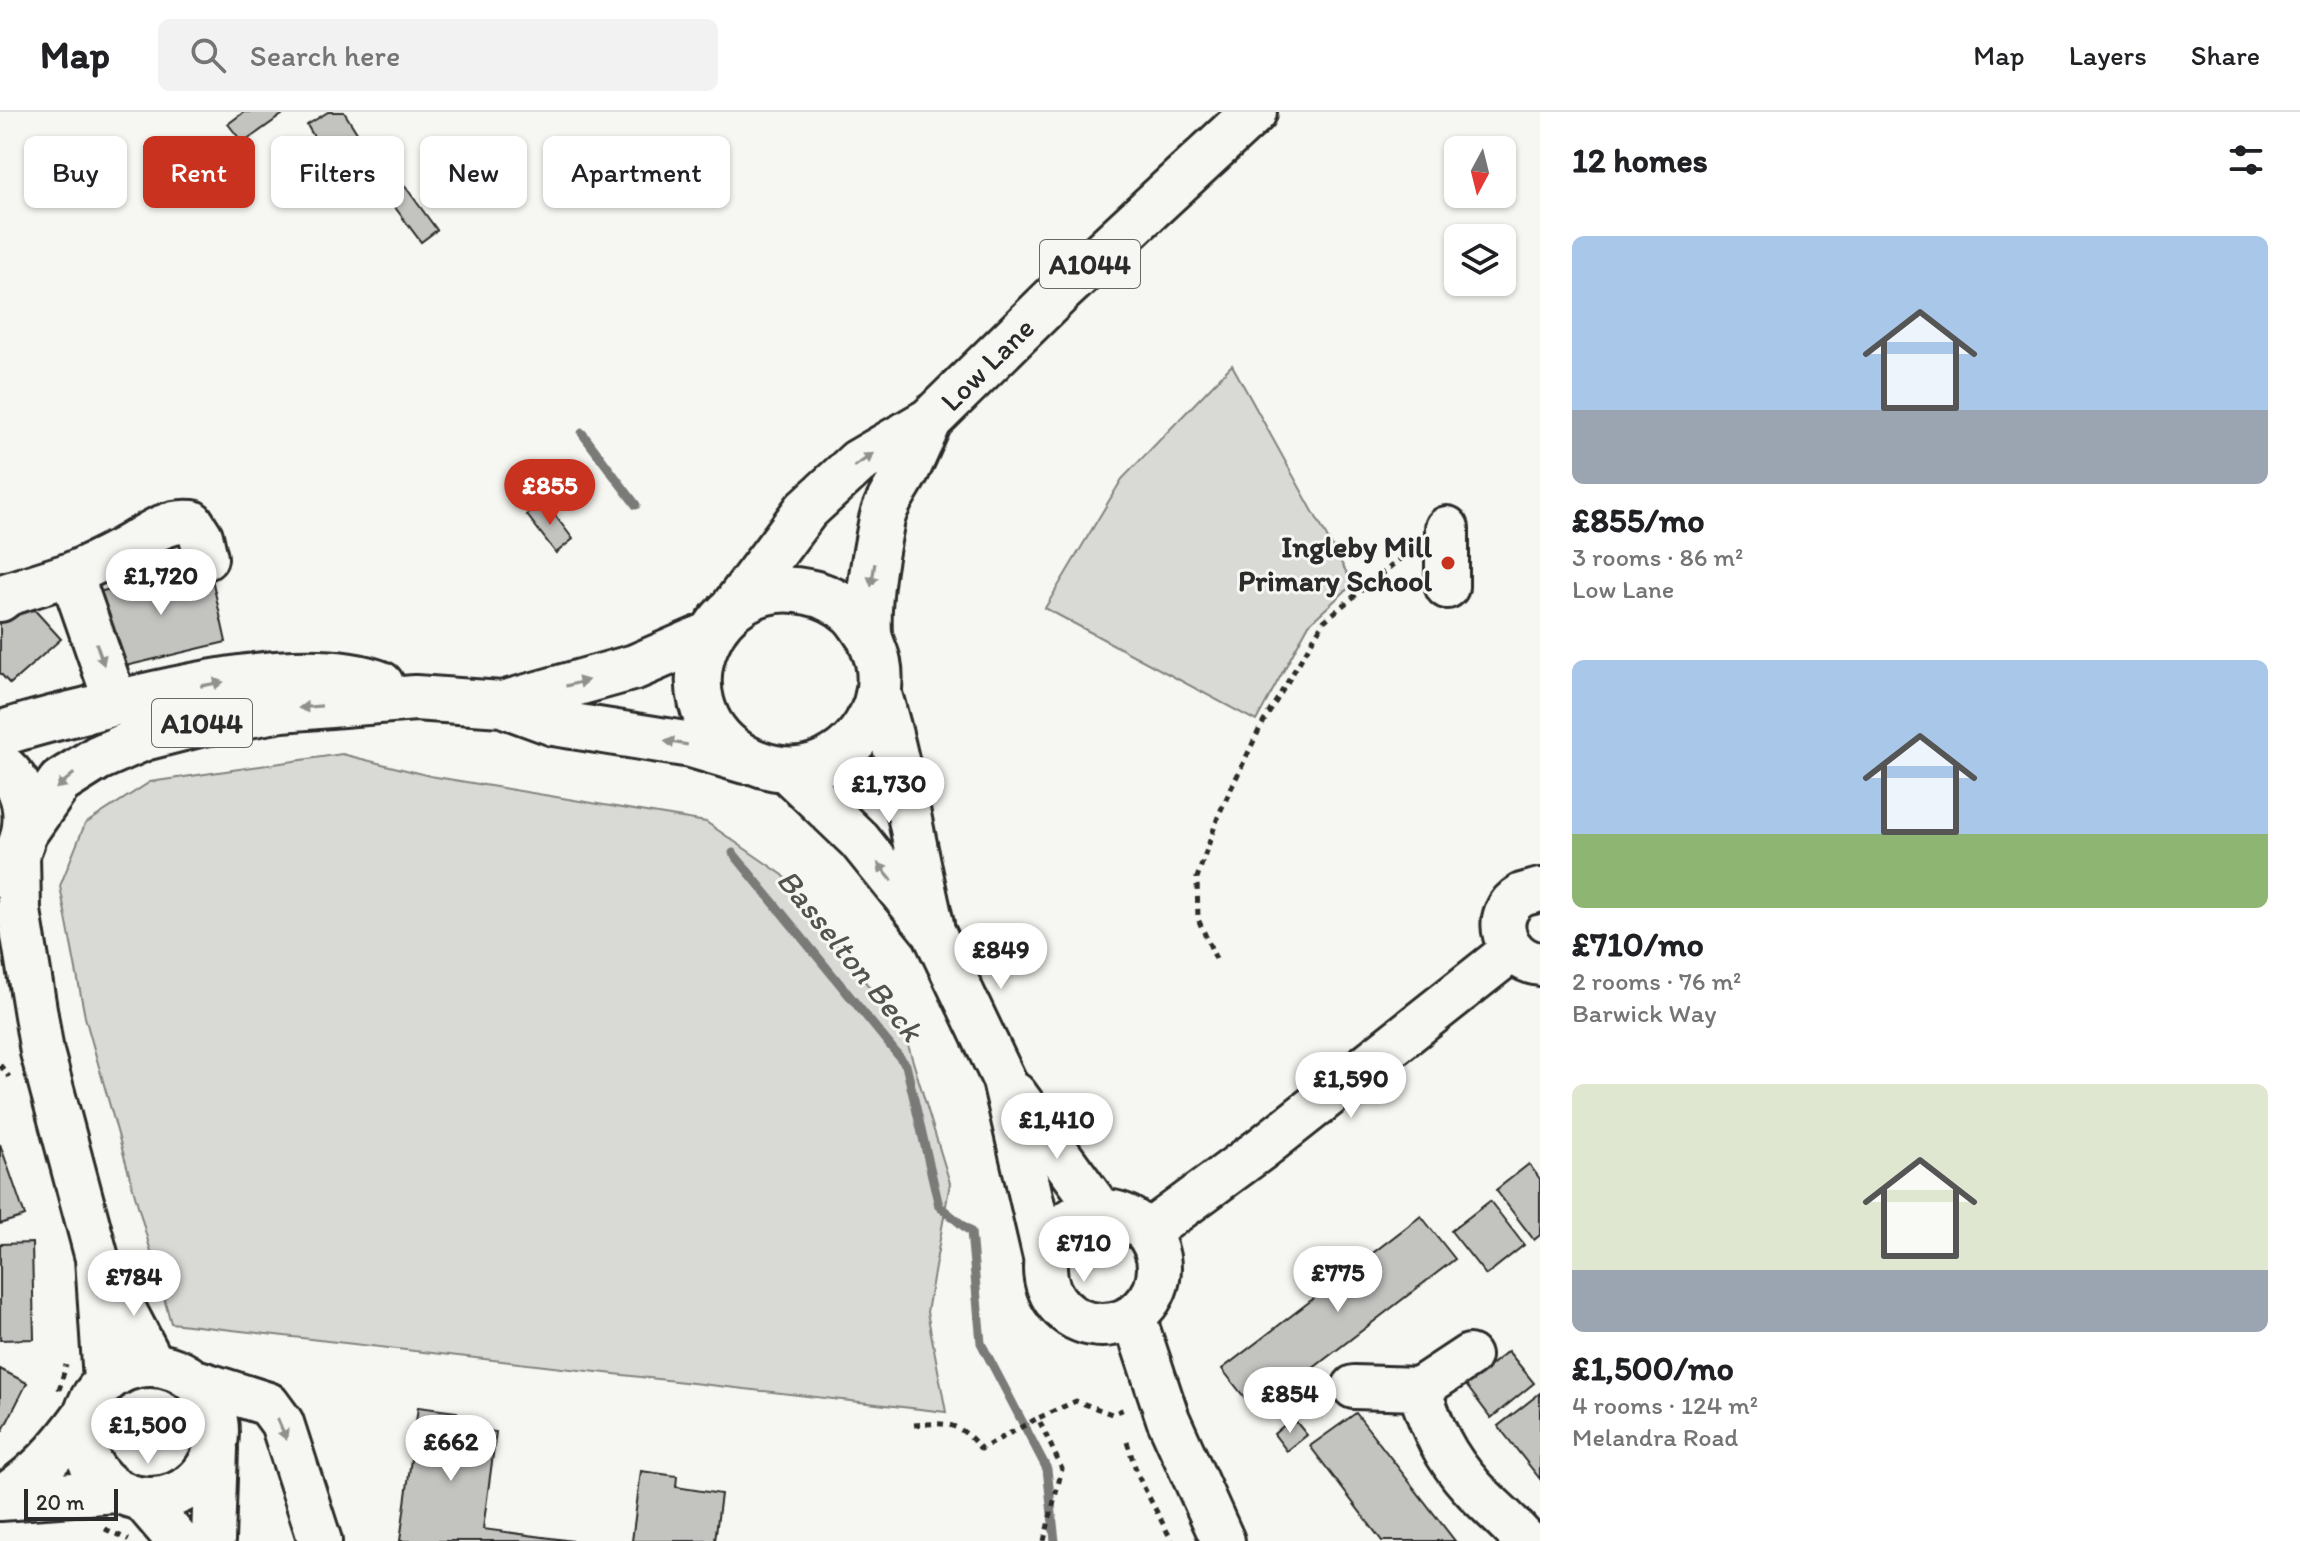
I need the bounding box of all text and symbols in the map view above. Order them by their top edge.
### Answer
search box [158,19,718,91]
text: Map [40,32,110,78]
icon: search [186,33,230,77]
text: Search here [250,37,400,74]
text: Map [1973,38,2025,72]
text: Layers [2069,38,2147,72]
text: Share [2191,38,2260,72]
chip: Buy [24,136,127,208]
chip: Rent [143,136,255,208]
chip: Filters [271,136,404,208]
chip: New [420,136,527,208]
chip: Apartment [543,136,730,208]
north arrow [1444,136,1516,208]
map controls [1444,136,1516,296]
icon: filters [2224,138,2268,182]
text: 12 homes [1572,140,1708,181]
button: layers [1444,224,1516,296]
road number: A1044 [1040,240,1140,288]
icon: home [1848,288,1992,432]
street label: Low Lane [932,309,1042,419]
one-way arrow [853,453,875,467]
pin: £855 [503,459,597,527]
text: £855 [522,469,578,501]
text: £855/mo [1572,500,1705,541]
place label: Ingleby Mill Primary School [1238,528,1433,599]
text: 3 rooms · 86 m² [1572,541,1743,573]
pin: £1,720 [96,549,226,617]
marker: Ingleby Mill Primary School [1439,554,1457,572]
text: £1,720 [124,559,198,591]
one-way arrow [866,563,879,588]
text: Low Lane [1572,573,1674,605]
one-way arrow [94,643,106,667]
one-way arrow [564,676,589,688]
one-way arrow [200,677,225,689]
road number: A1044 [152,699,252,747]
one-way arrow [297,701,322,714]
icon: home [1848,712,1992,856]
one-way arrow [663,736,688,749]
pin: £1,730 [824,757,954,825]
text: £1,730 [851,767,927,799]
one-way arrow [55,772,75,789]
water label: Basselton Beck [769,861,932,1050]
one-way arrow [877,862,894,882]
pin: £849 [954,923,1048,991]
text: £710/mo [1572,924,1704,965]
text: £849 [972,933,1030,965]
text: 2 rooms · 76 m² [1572,965,1741,997]
text: Barwick Way [1572,997,1716,1029]
pin: £1,590 [1286,1052,1416,1120]
text: £1,590 [1313,1062,1389,1094]
pin: £1,410 [992,1093,1122,1161]
text: £1,410 [1019,1103,1095,1135]
icon: home [1848,1136,1992,1280]
pin: £710 [1037,1216,1131,1284]
text: £710 [1057,1226,1111,1258]
pin: £775 [1291,1246,1385,1314]
pin: £784 [87,1250,181,1318]
text: £775 [1311,1256,1365,1288]
text: £784 [106,1260,162,1292]
text: £1,500/mo [1572,1348,1734,1389]
pin: £854 [1243,1367,1337,1435]
text: £854 [1261,1377,1319,1409]
text: 4 rooms · 124 m² [1572,1389,1758,1421]
pin: £1,500 [83,1398,213,1466]
text: £1,500 [109,1408,187,1440]
pin: £662 [404,1415,498,1483]
one-way arrow [276,1417,289,1441]
text: Melandra Road [1572,1421,1738,1453]
text: £662 [423,1425,479,1457]
scale bar [24,1485,118,1521]
text: 20 m [36,1489,85,1516]

